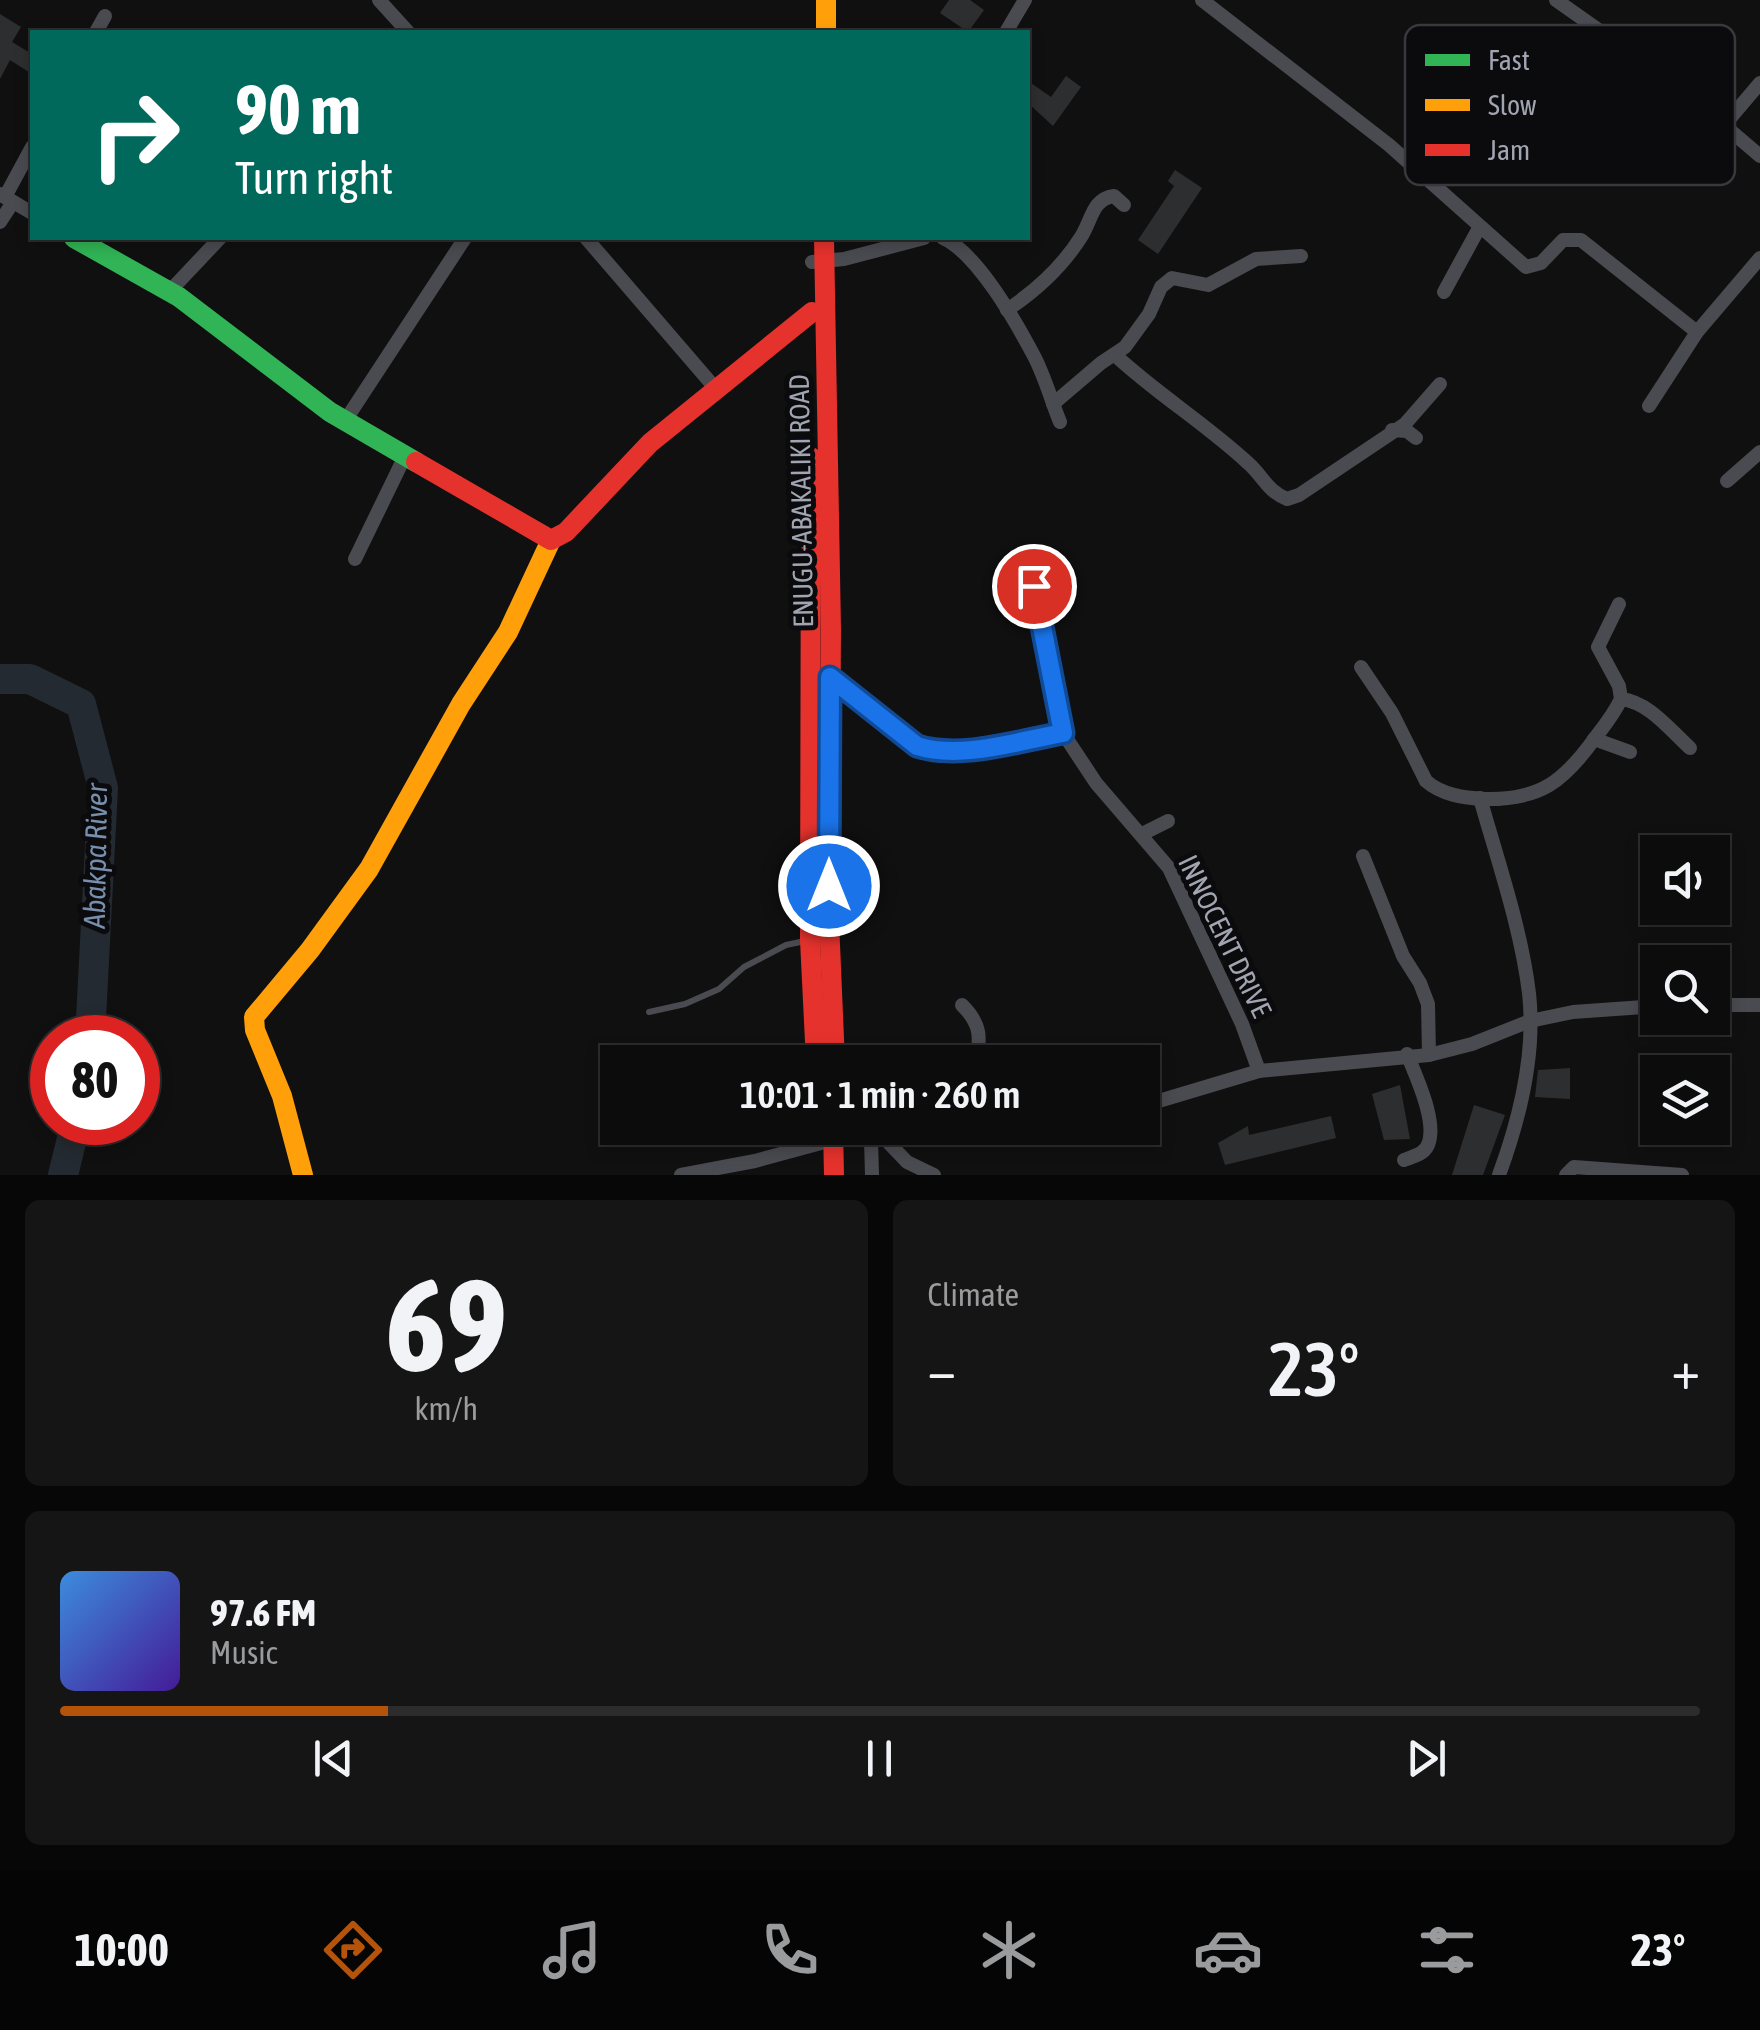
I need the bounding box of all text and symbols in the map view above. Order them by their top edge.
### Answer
legend [1405,25,1735,185]
text: Fast [1488,44,1530,76]
text: 90 m [235,69,361,149]
icon: right [70,70,200,200]
text: Slow [1488,89,1537,121]
text: Jam [1488,134,1530,166]
text: Turn right [235,152,393,204]
street label: ENUGU-ABAKALIKI ROAD [783,374,819,628]
pin [992,544,1077,629]
icon: arrive [1007,559,1062,614]
water label: Abakpa River [77,782,113,930]
position arrow [777,834,881,938]
map controls [1640,835,1730,1145]
button: sound [1640,835,1730,925]
street label: INNOCENT DRIVE [1172,850,1278,1022]
button: search [1640,945,1730,1035]
speed limit sign: 80 [30,1015,160,1145]
button: layers [1640,1055,1730,1145]
text: 10:01 · 1 min · 260 m [740,1073,1020,1116]
text: 69 [385,1250,507,1399]
text: Climate [928,1276,1019,1313]
text: 23° [1268,1326,1359,1412]
text: − [928,1338,956,1401]
text: + [1671,1338,1700,1401]
text: km/h [415,1390,478,1427]
text: 97.6 FM [210,1591,316,1634]
text: Music [210,1634,277,1671]
icon: previous [306,1731,361,1786]
icon: pause [852,1731,907,1786]
icon: next [1399,1731,1454,1786]
icon: directions [318,1915,388,1985]
icon: music [537,1915,607,1985]
icon: phone [755,1915,825,1985]
icon: climate [974,1915,1044,1985]
icon: car [1193,1915,1263,1985]
icon: filters [1412,1915,1482,1985]
text: 10:00 [74,1924,169,1976]
text: 23° [1631,1924,1685,1976]

